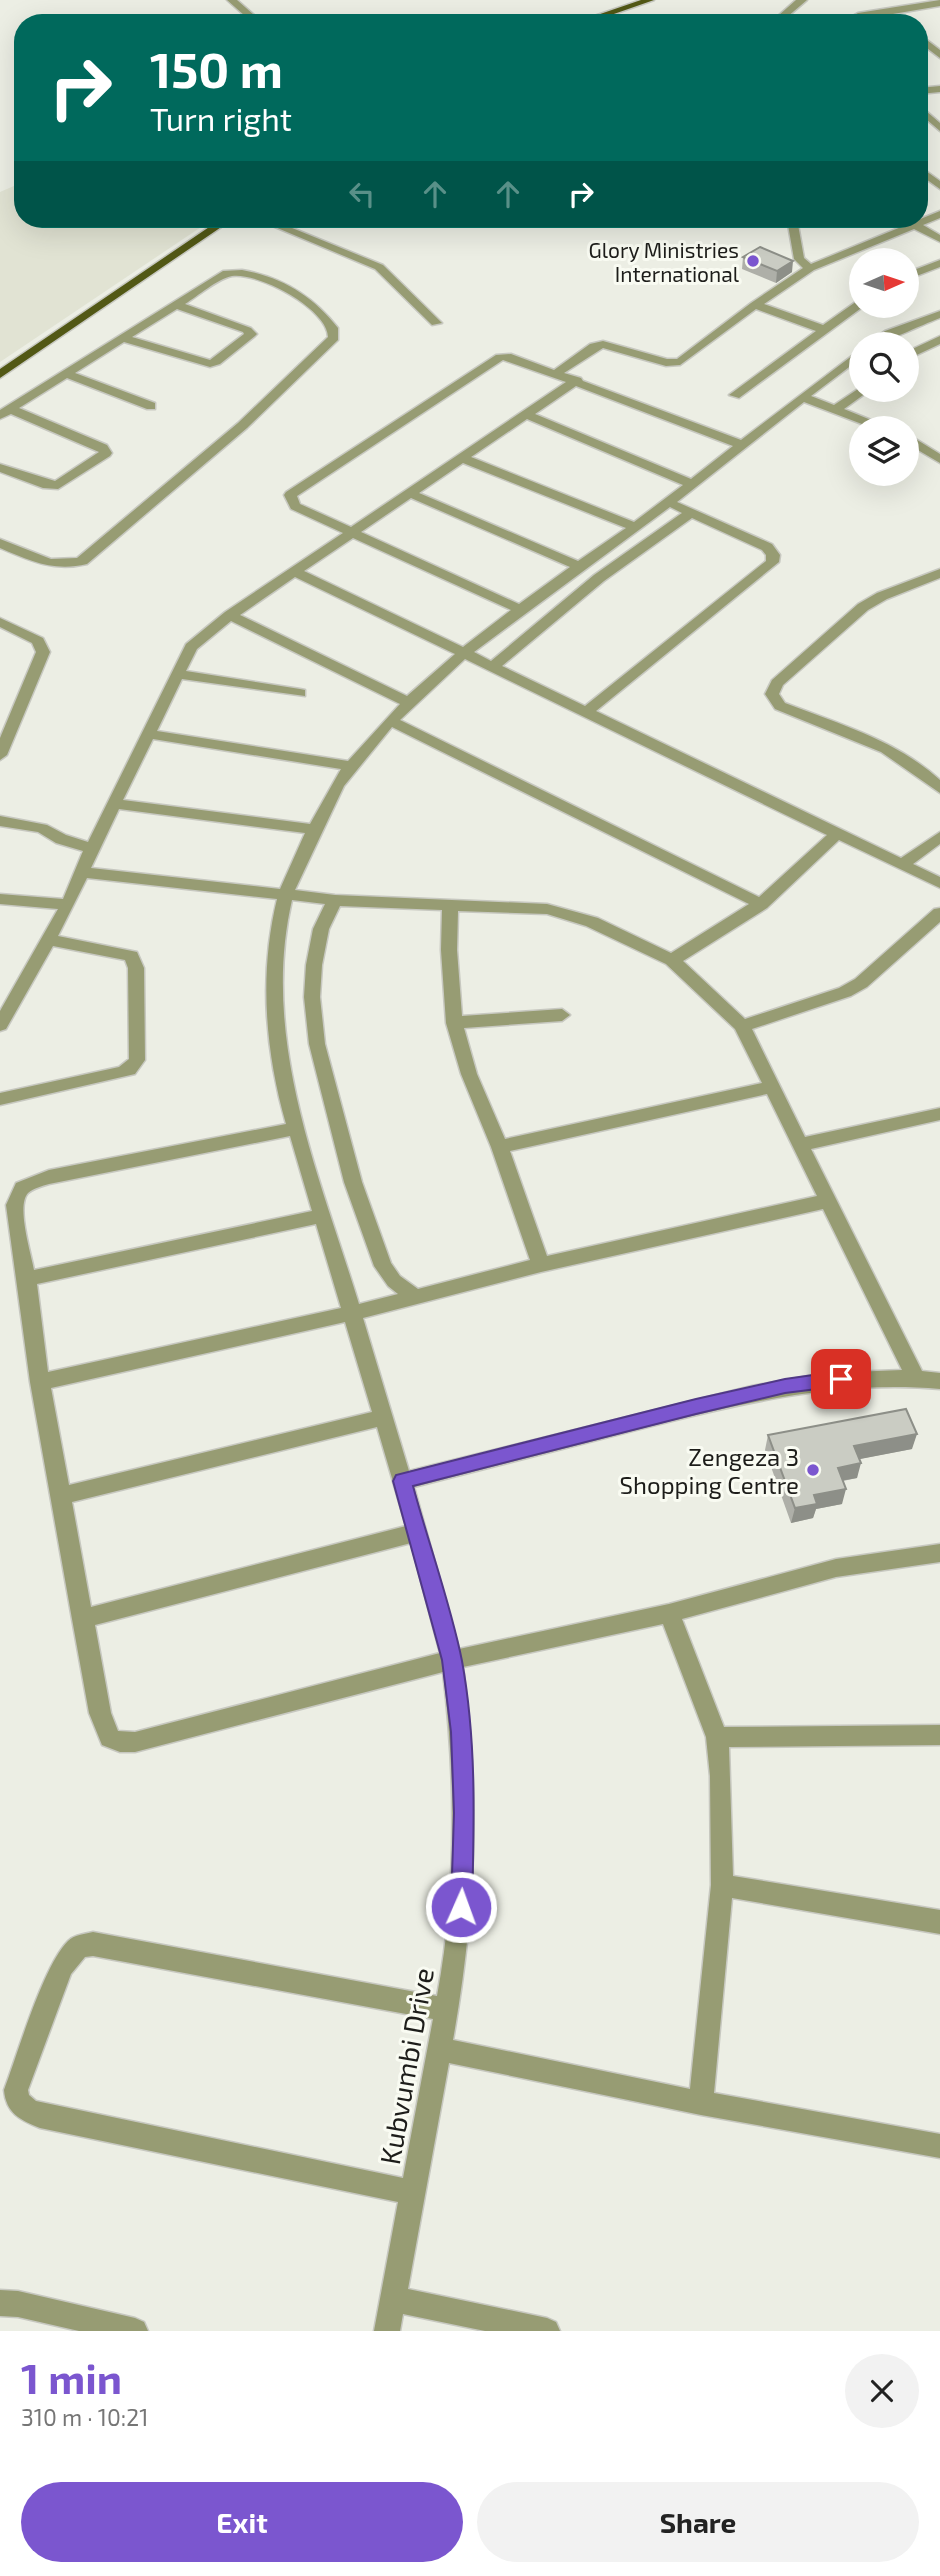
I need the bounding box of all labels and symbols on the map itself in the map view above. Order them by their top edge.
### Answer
place label: Glory Ministries International [589,237,740,286]
north arrow [849,248,919,318]
marker: Glory Ministries International [745,253,761,269]
pin [811,1349,871,1409]
place label: Zengeza 3 Shopping Centre [620,1442,799,1499]
marker: Zengeza 3 Shopping Centre [805,1462,821,1478]
position arrow [424,1870,498,1944]
street label: Kubvumbi Drive [372,1965,440,2167]

